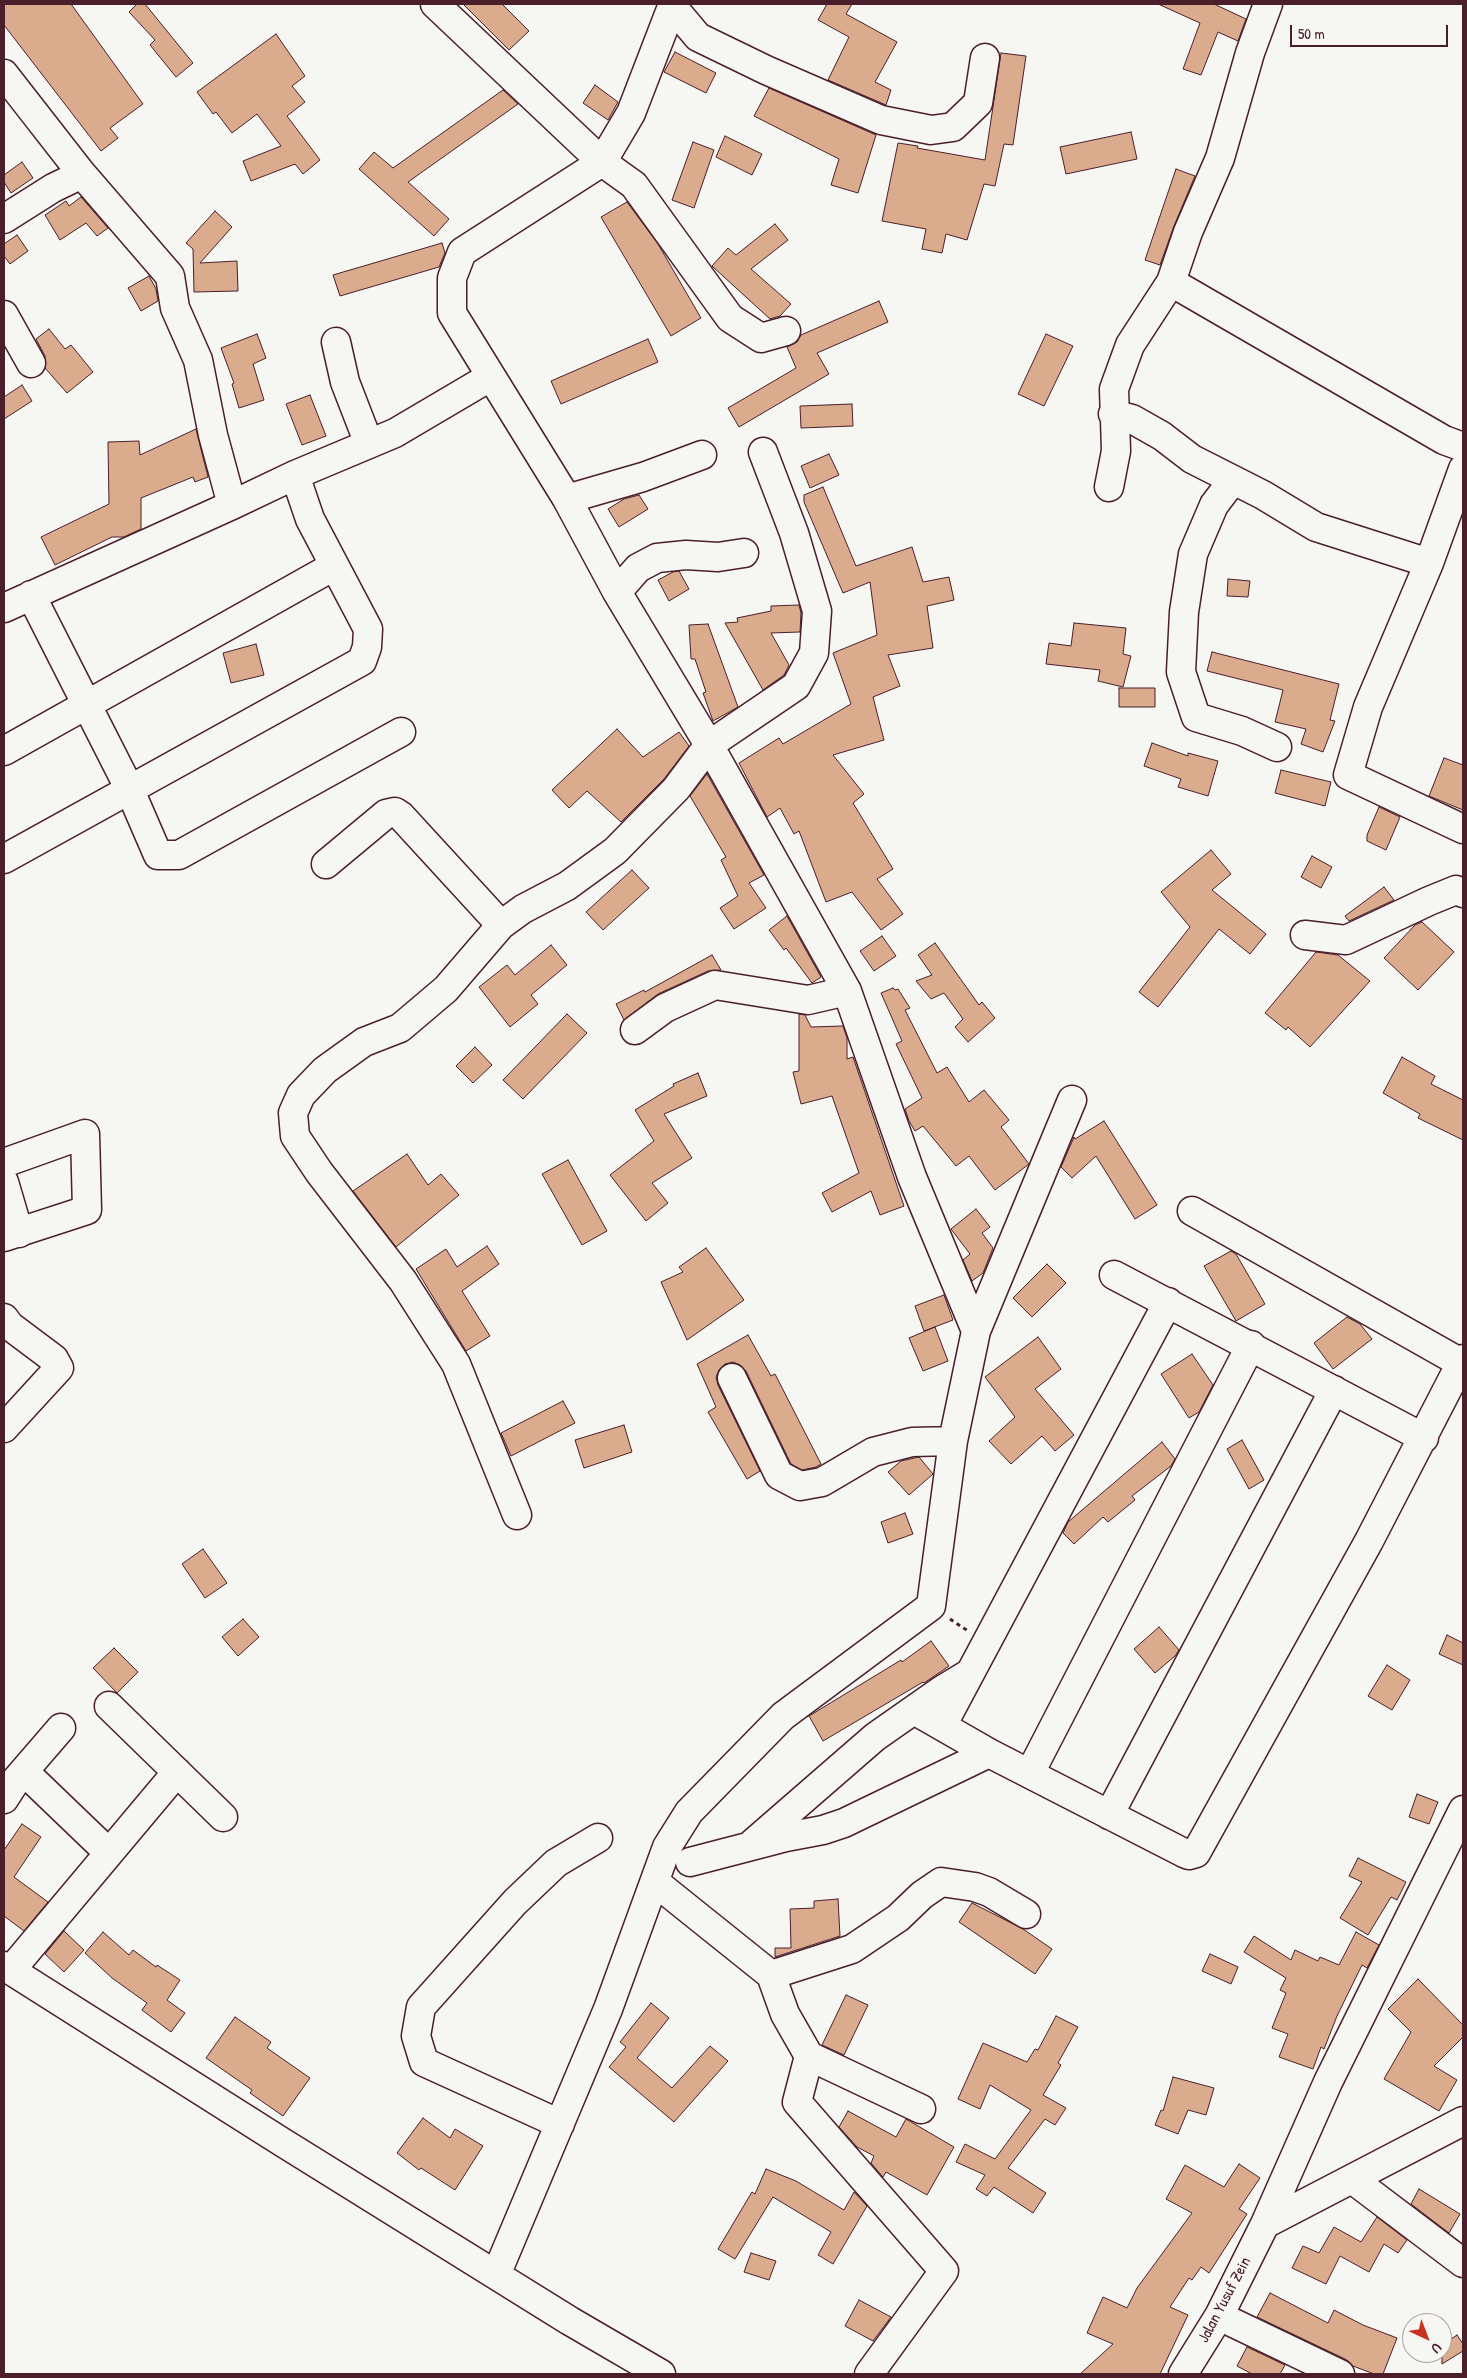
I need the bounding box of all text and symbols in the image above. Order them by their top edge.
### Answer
scale bar [1292,15,1450,47]
text: 50 m [1298,23,1325,44]
street label: Jalan Yusuf Zein [1194,2254,1256,2346]
north arrow [1402,2313,1452,2363]
text: U [1428,2339,1446,2358]

